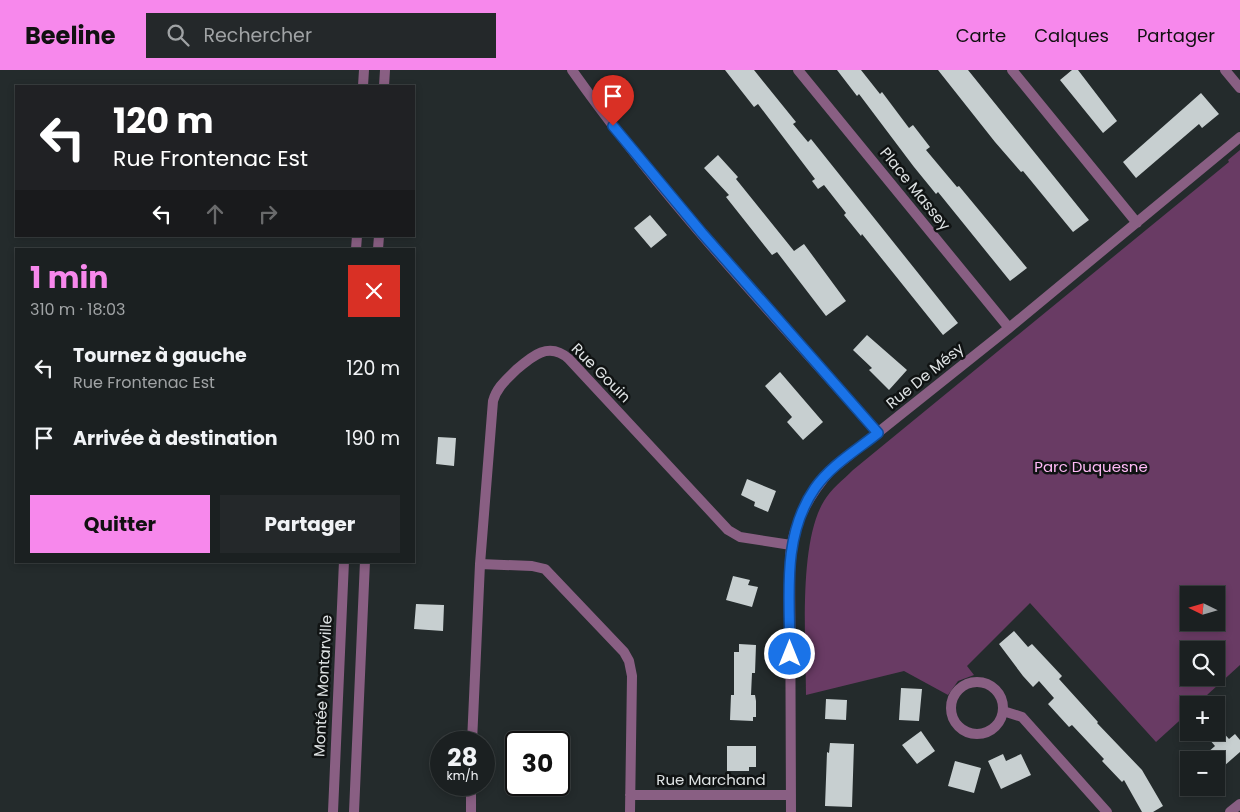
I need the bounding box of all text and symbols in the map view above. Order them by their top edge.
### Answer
search box [146,13,496,58]
text: Beeline [25,19,116,52]
icon: search [164,21,192,49]
text: Rechercher [204,22,312,49]
text: Carte [956,23,1006,48]
text: Calques [1034,23,1109,48]
text: Partager [1137,23,1215,48]
pin [592,75,634,126]
icon: arrive [599,82,627,110]
text: 120 m [113,96,213,145]
icon: left [30,105,95,170]
text: Rue Frontenac Est [113,143,308,174]
street label: Place Massey [875,143,956,235]
icon: left [148,200,176,228]
icon: ahead [201,200,229,228]
icon: right [254,200,282,228]
text: 1 min [30,256,108,299]
button: close [348,265,400,317]
text: 310 m · 18:03 [30,298,125,321]
street label: Rue De Mésy [881,337,968,413]
street label: Rue Gouin [567,338,636,407]
text: Tournez à gauche [73,342,247,369]
icon: left [30,354,58,382]
text: 120 m [346,355,400,382]
text: Rue Frontenac Est [73,371,215,394]
icon: arrive [30,424,58,452]
text: Arrivée à destination [73,425,278,452]
text: 190 m [345,425,400,452]
park label: Parc Duquesne [1034,456,1148,477]
button: Quitter [30,495,210,553]
button: Partager [220,495,400,553]
north arrow [1180,586,1225,631]
map controls [1180,586,1225,796]
street label: Montée Montarville [308,614,337,758]
position arrow [763,627,815,679]
button: search [1180,641,1225,686]
button: + [1180,696,1225,741]
speed limit sign: 30 [505,731,570,796]
text: 28 [447,740,478,775]
button: − [1180,751,1225,796]
text: km/h [447,767,478,784]
street label: Rue Marchand [656,769,766,790]

